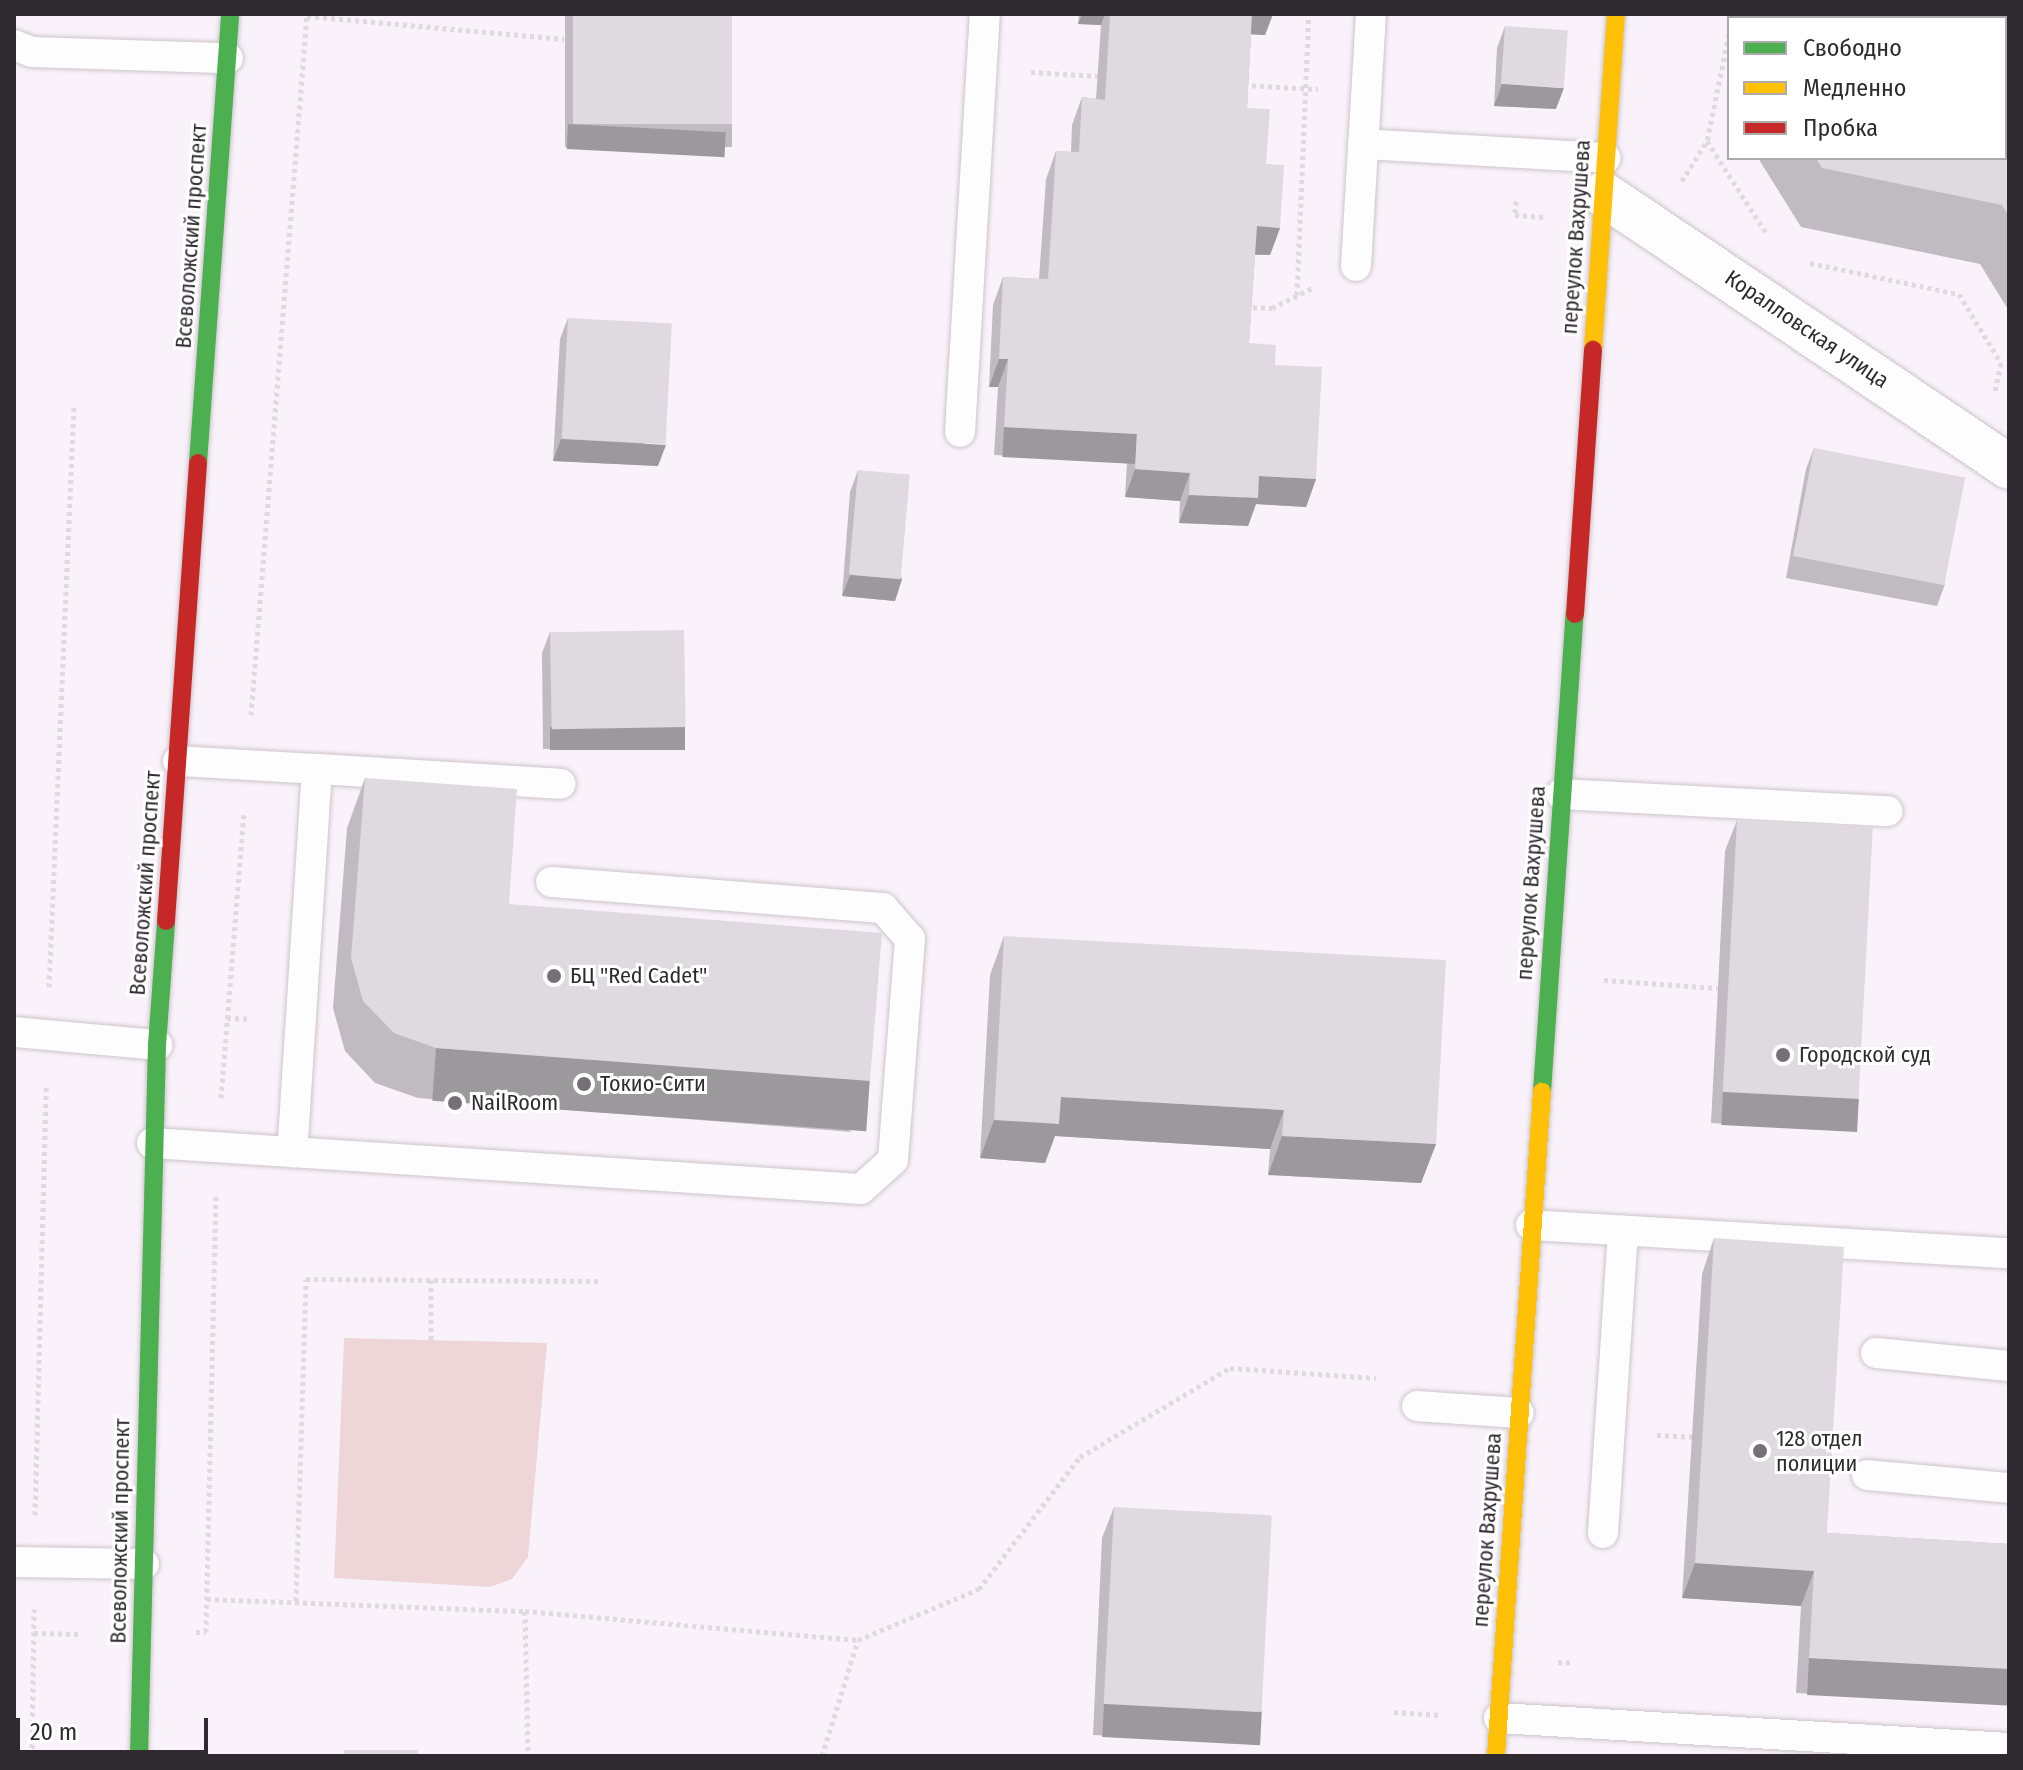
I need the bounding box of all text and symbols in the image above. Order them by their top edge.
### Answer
legend [1727,16,2007,160]
text: Свободно [1803,34,1902,62]
text: Медленно [1803,74,1906,102]
text: Пробка [1803,114,1878,142]
street label: Всеволожский проспект [170,123,212,349]
street label: переулок Вахрушева [1556,139,1596,335]
street label: Коралловская улица [1720,264,1894,394]
street label: Всеволожский проспект [124,770,166,996]
street label: переулок Вахрушева [1511,785,1551,981]
place label: БЦ "Red Cadet" [570,963,707,989]
marker: БЦ "Red Cadet" [545,967,563,985]
place label: Городской суд [1799,1042,1931,1068]
marker: Городской суд [1774,1046,1792,1064]
place label: Токио-Сити [600,1071,706,1097]
marker: Токио-Сити [575,1075,593,1093]
place label: NailRoom [471,1090,558,1116]
marker: NailRoom [446,1094,464,1112]
street label: Всеволожский проспект [105,1418,135,1644]
place label: 128 отдел полиции [1776,1425,1862,1476]
street label: переулок Вахрушева [1467,1432,1507,1628]
marker: 128 отдел полиции [1751,1442,1769,1460]
scale bar [20,1702,212,1752]
text: 20 m [30,1718,77,1746]

